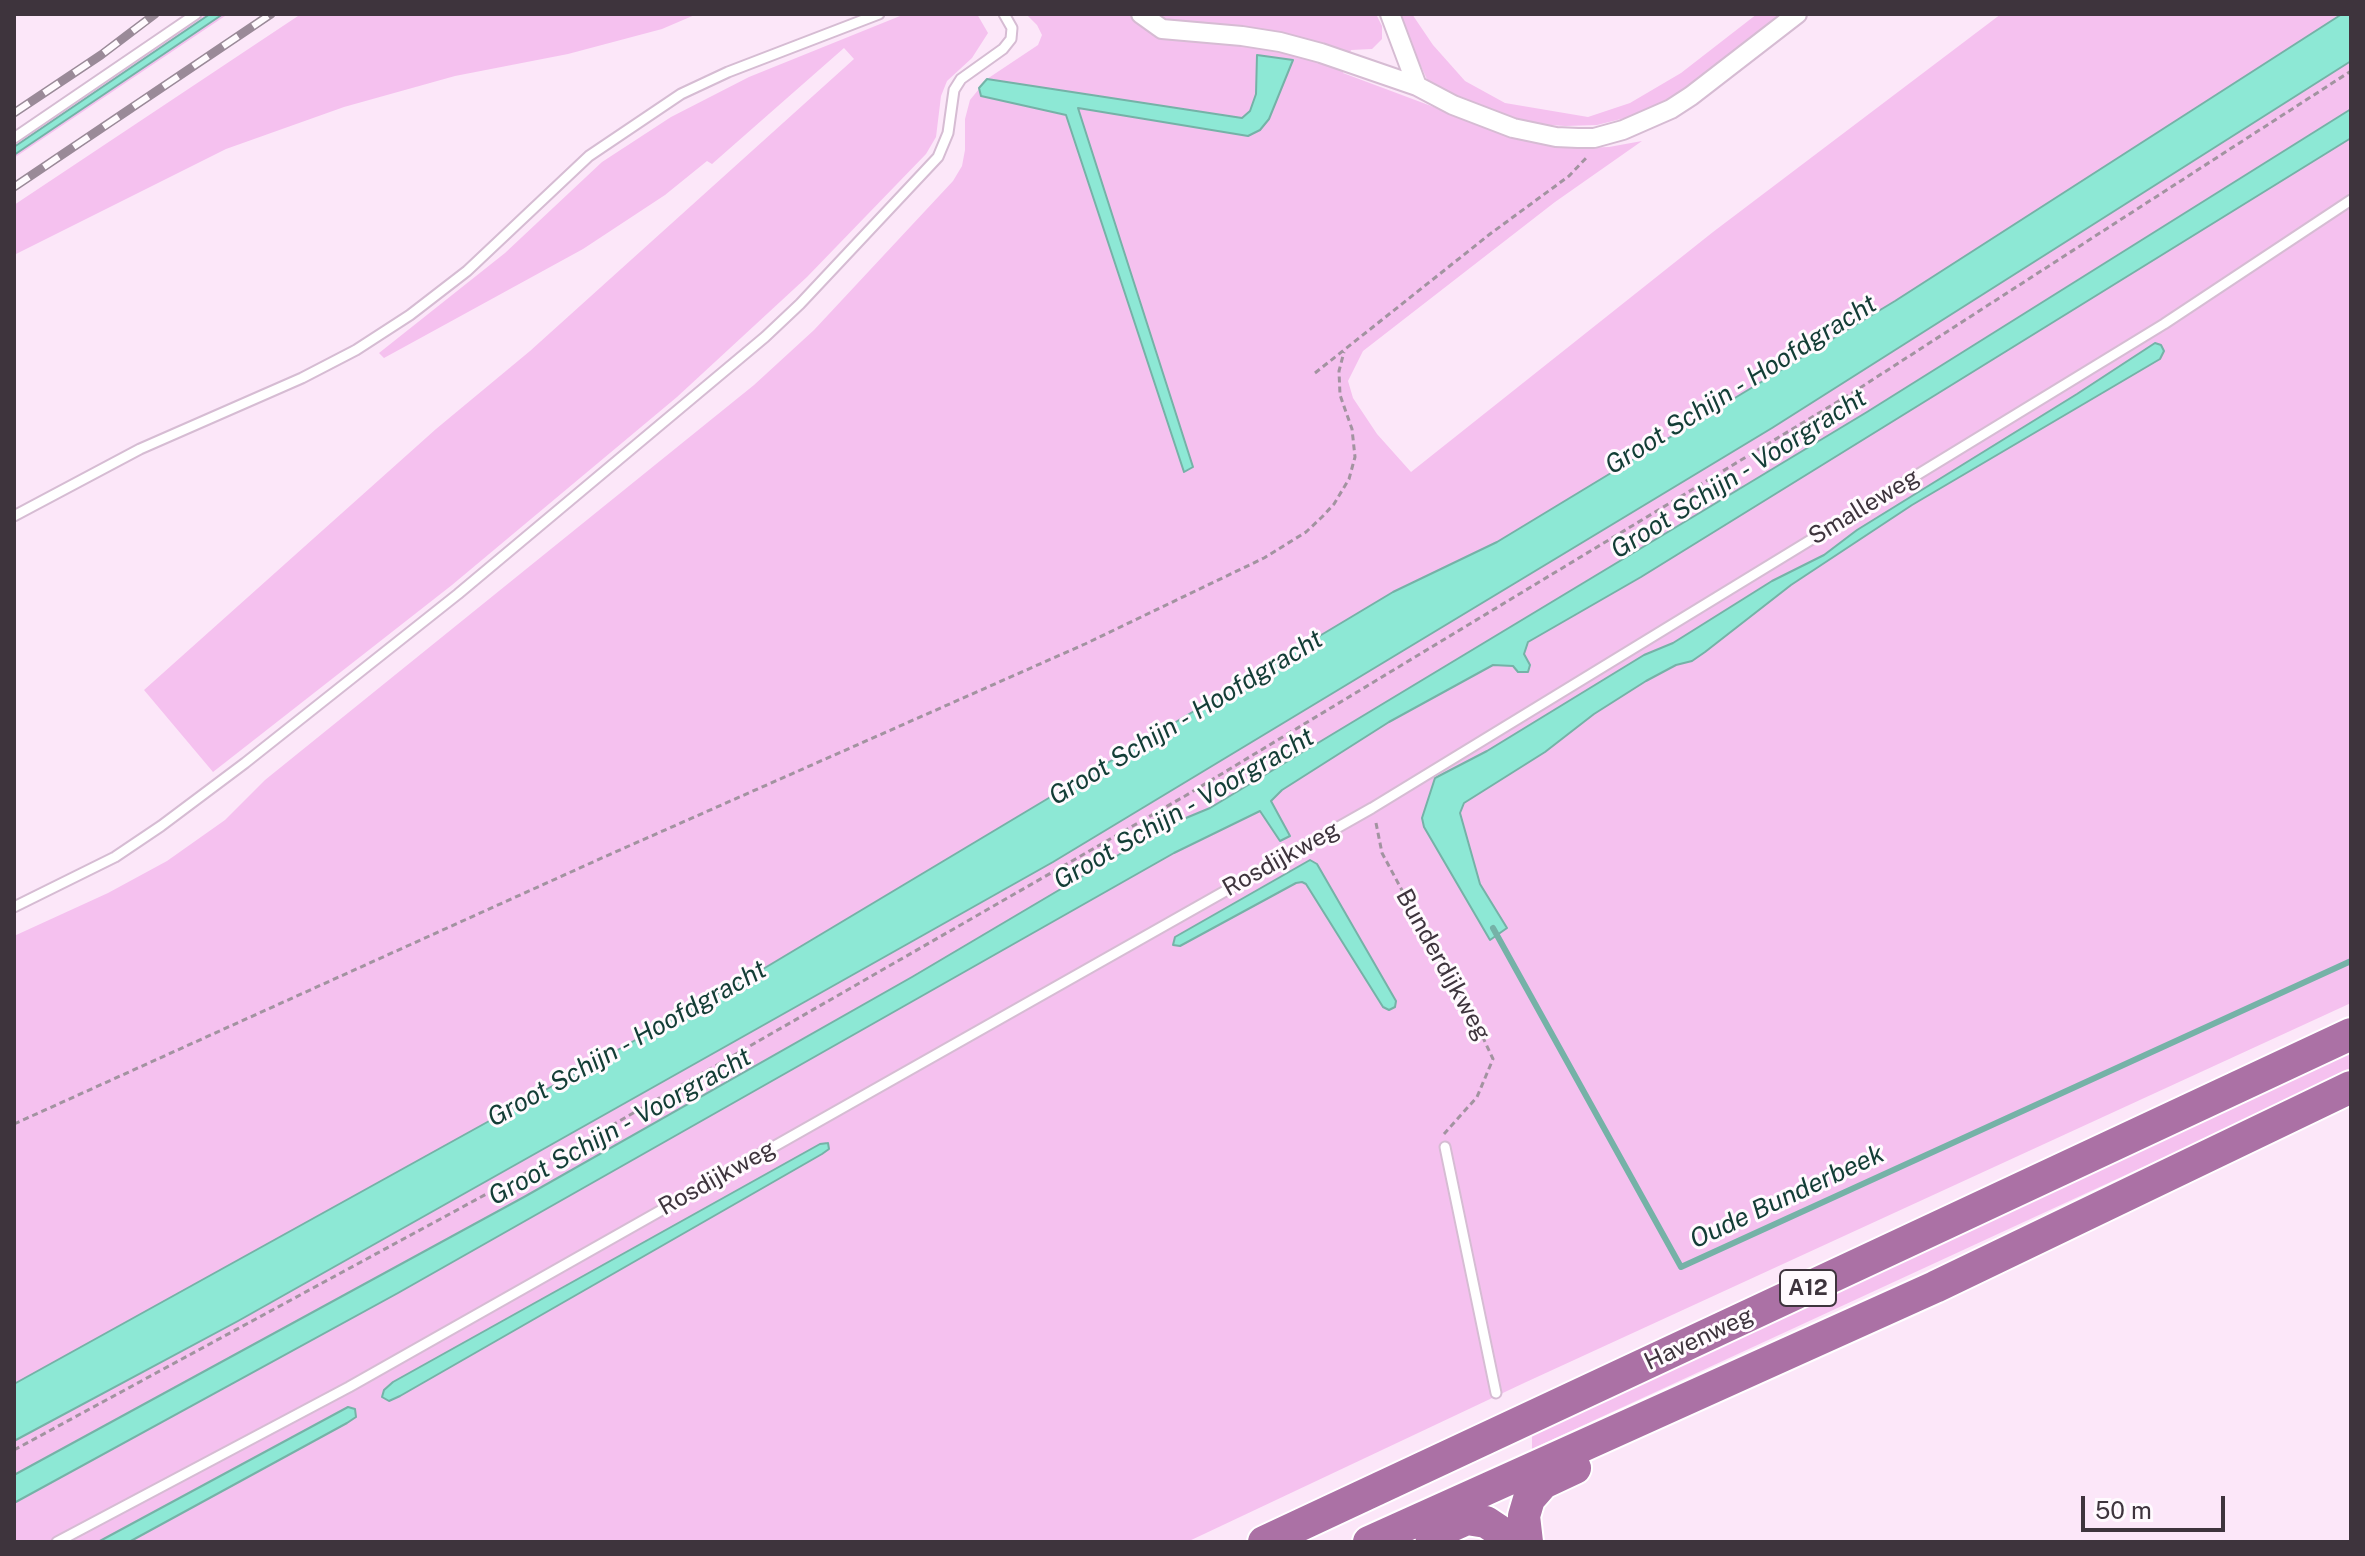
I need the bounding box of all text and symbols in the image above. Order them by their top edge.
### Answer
water label: Groot Schijn - Hoofdgracht [1600,289,1882,481]
water label: Groot Schijn - Voorgracht [1605,382,1873,566]
street label: Smalleweg [1803,463,1925,551]
water label: Groot Schijn - Hoofdgracht [1043,624,1329,812]
water label: Groot Schijn - Voorgracht [1048,722,1320,896]
street label: Rosdijkweg [1218,815,1344,903]
street label: Bunderdijkweg [1390,884,1496,1046]
water label: Groot Schijn - Hoofdgracht [482,954,772,1134]
water label: Groot Schijn - Voorgracht [483,1042,757,1212]
street label: Rosdijkweg [654,1134,780,1222]
water label: Oude Bunderbeek [1685,1138,1889,1256]
road number: A12 [1780,1270,1836,1306]
street label: Havenweg [1640,1301,1758,1377]
scale bar [2085,1480,2229,1530]
text: 50 m [2095,1496,2152,1524]

